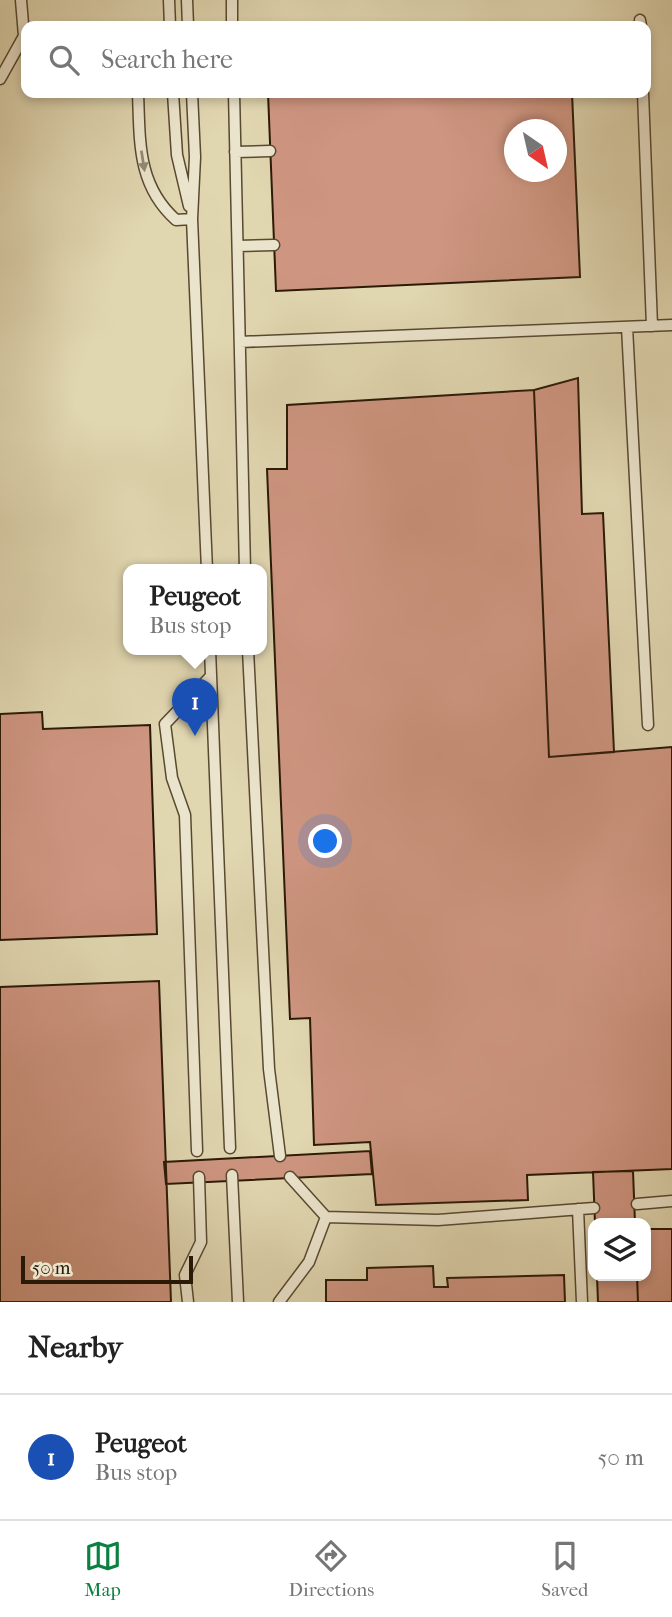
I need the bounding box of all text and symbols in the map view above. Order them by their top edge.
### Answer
search box [21,21,651,98]
icon: search [45,41,83,79]
text: Search here [101,44,233,75]
north arrow [504,119,567,182]
one-way arrow [138,150,149,172]
popup [123,564,267,655]
text: Peugeot [149,581,241,612]
text: Bus stop [149,612,231,639]
pin: 1 [172,678,218,736]
your location [308,824,342,858]
map controls [588,1218,651,1281]
button: layers [588,1218,651,1281]
scale bar [21,1253,192,1285]
text: 50 m [32,1257,71,1279]
text: Nearby [28,1330,123,1365]
text: Peugeot [95,1428,187,1459]
text: 1 [47,1444,55,1471]
text: 50 m [597,1444,644,1471]
text: Bus stop [95,1459,177,1486]
tab: Map [84,1537,122,1601]
tab: Directions [289,1537,374,1601]
tab: Saved [541,1537,588,1601]

